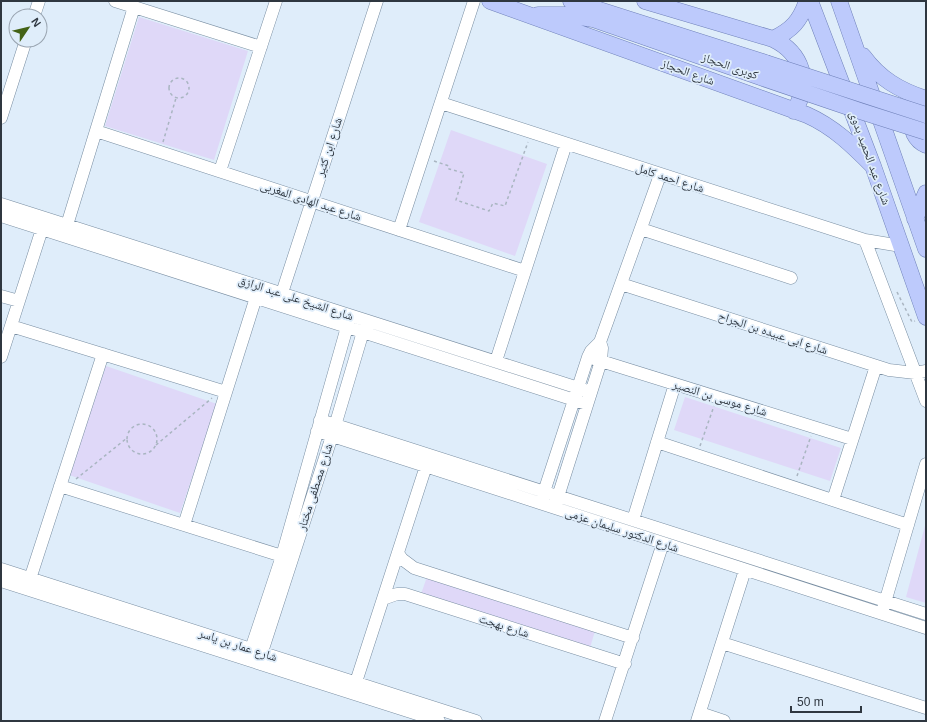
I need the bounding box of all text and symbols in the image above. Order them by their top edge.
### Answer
north arrow [8,8,48,48]
text: N [29,16,43,29]
street label: كوبرى الحجاز [699,50,760,83]
street label: شارع الحجاز [658,56,716,89]
street label: شارع عبد الحميد بدوى [846,109,893,207]
street label: شارع ابن كثير [313,116,346,179]
street label: شارع احمد كامل [634,160,706,197]
street label: شارع عبد الهادى المغربى [259,178,363,225]
street label: شارع الشيخ على عبد الرازق [237,273,355,324]
street label: شارع ابى عبيده بن الجراح [716,309,829,358]
street label: شارع موسى بن النصير [670,377,769,420]
street label: شارع مصطفى مختار [294,442,337,533]
street label: شارع الدكتور سليمان عزمى [563,505,680,556]
street label: شارع بهجت [477,611,531,642]
street label: شارع عمار بن ياسر [196,625,279,665]
scale bar [791,688,861,714]
text: 50 m [797,695,824,709]

